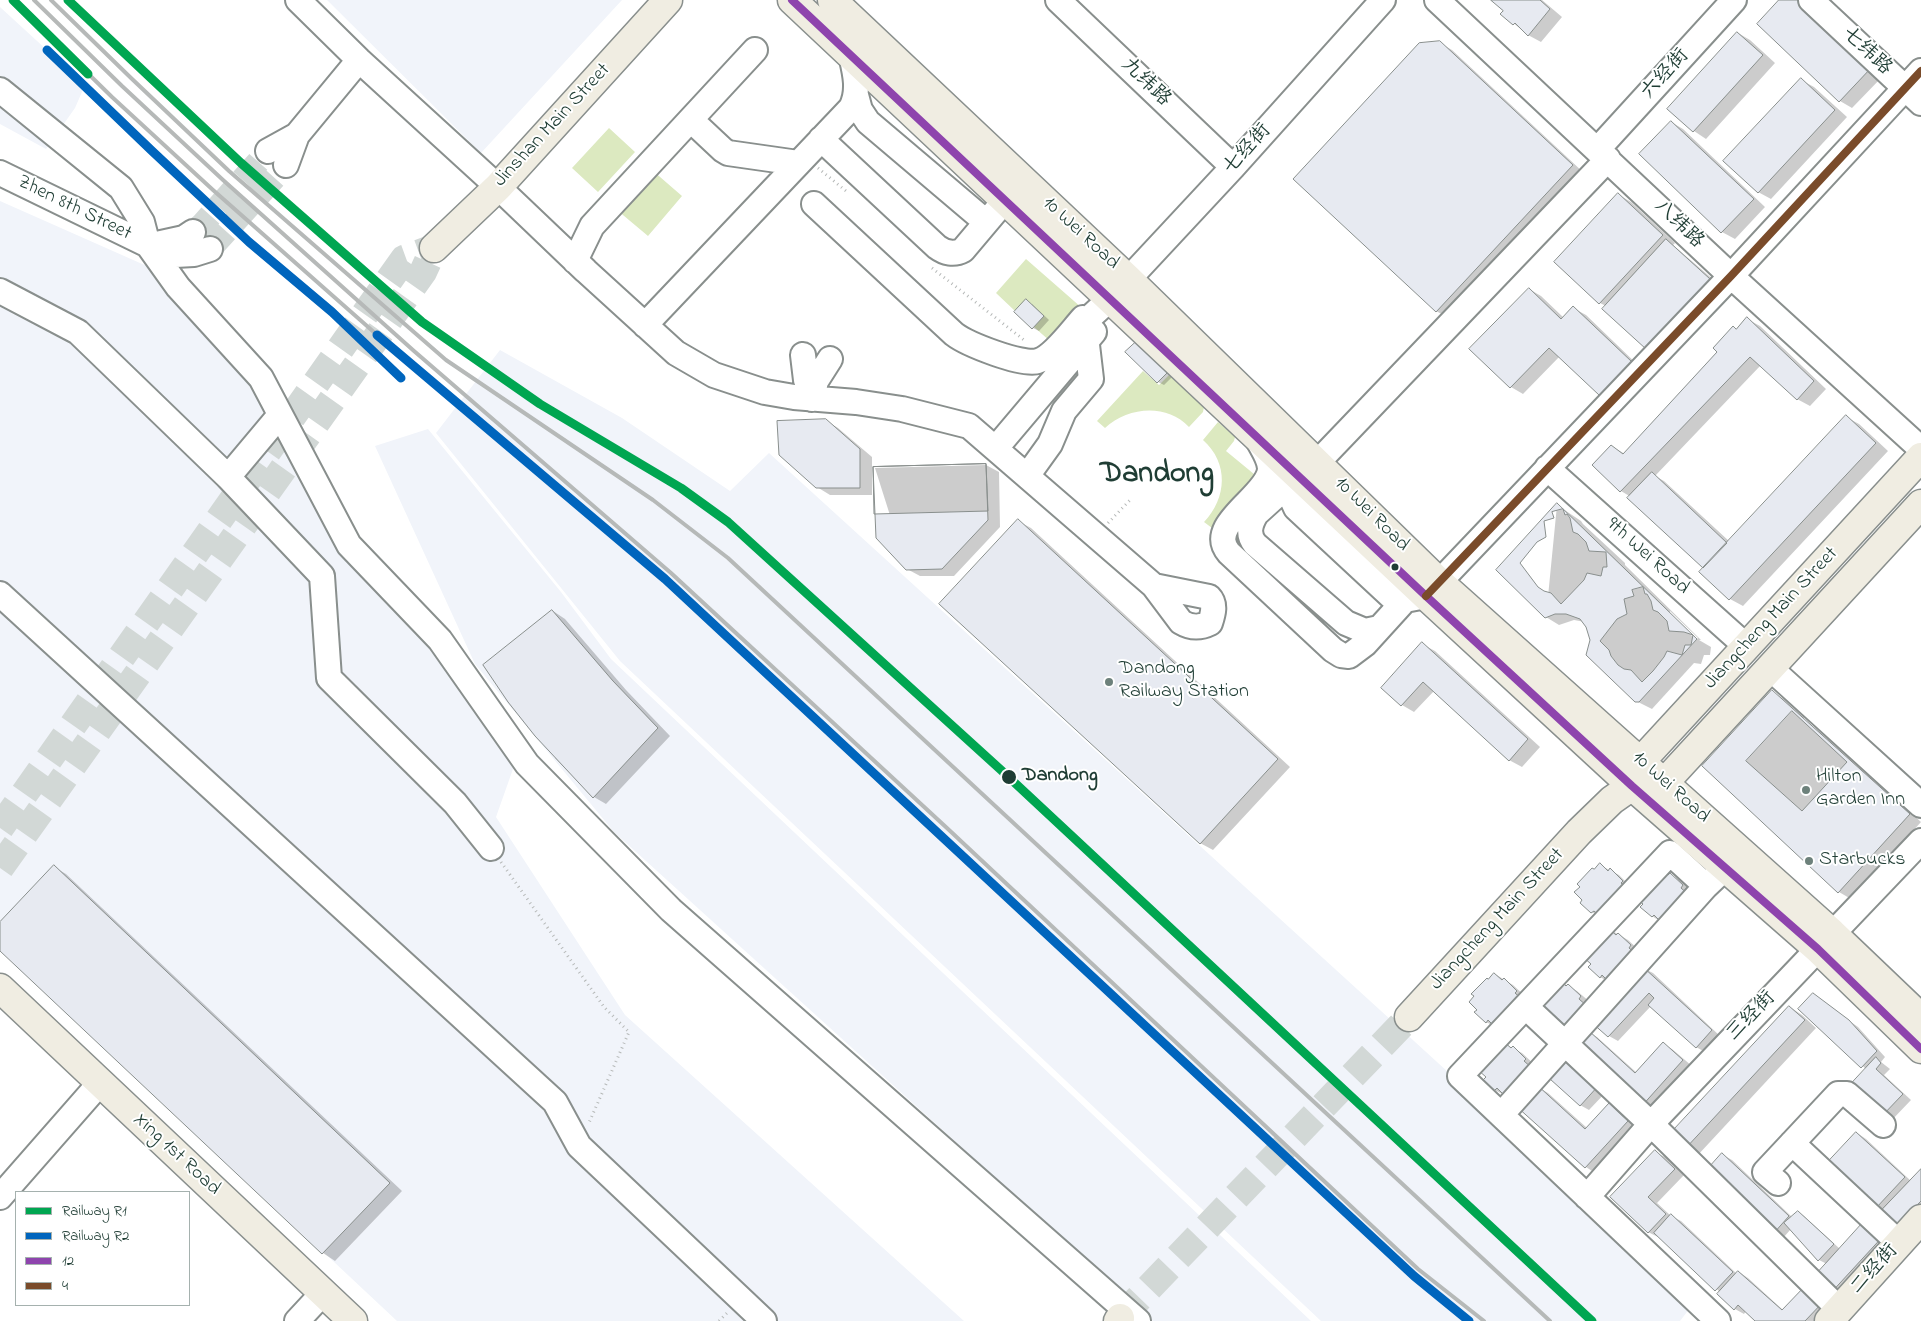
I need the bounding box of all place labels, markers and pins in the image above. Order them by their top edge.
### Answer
unlabelled marker [1390,562,1400,572]
place label: Dandong Railway Station [1119,658,1249,705]
marker: Dandong Railway Station [1103,676,1115,688]
place label: Dandong [1022,765,1098,789]
place label: Hilton Garden Inn [1816,766,1905,813]
marker: Dandong [1000,768,1018,786]
marker: Hilton Garden Inn [1800,784,1812,796]
place label: Starbucks [1819,849,1905,873]
marker: Starbucks [1803,855,1815,867]

